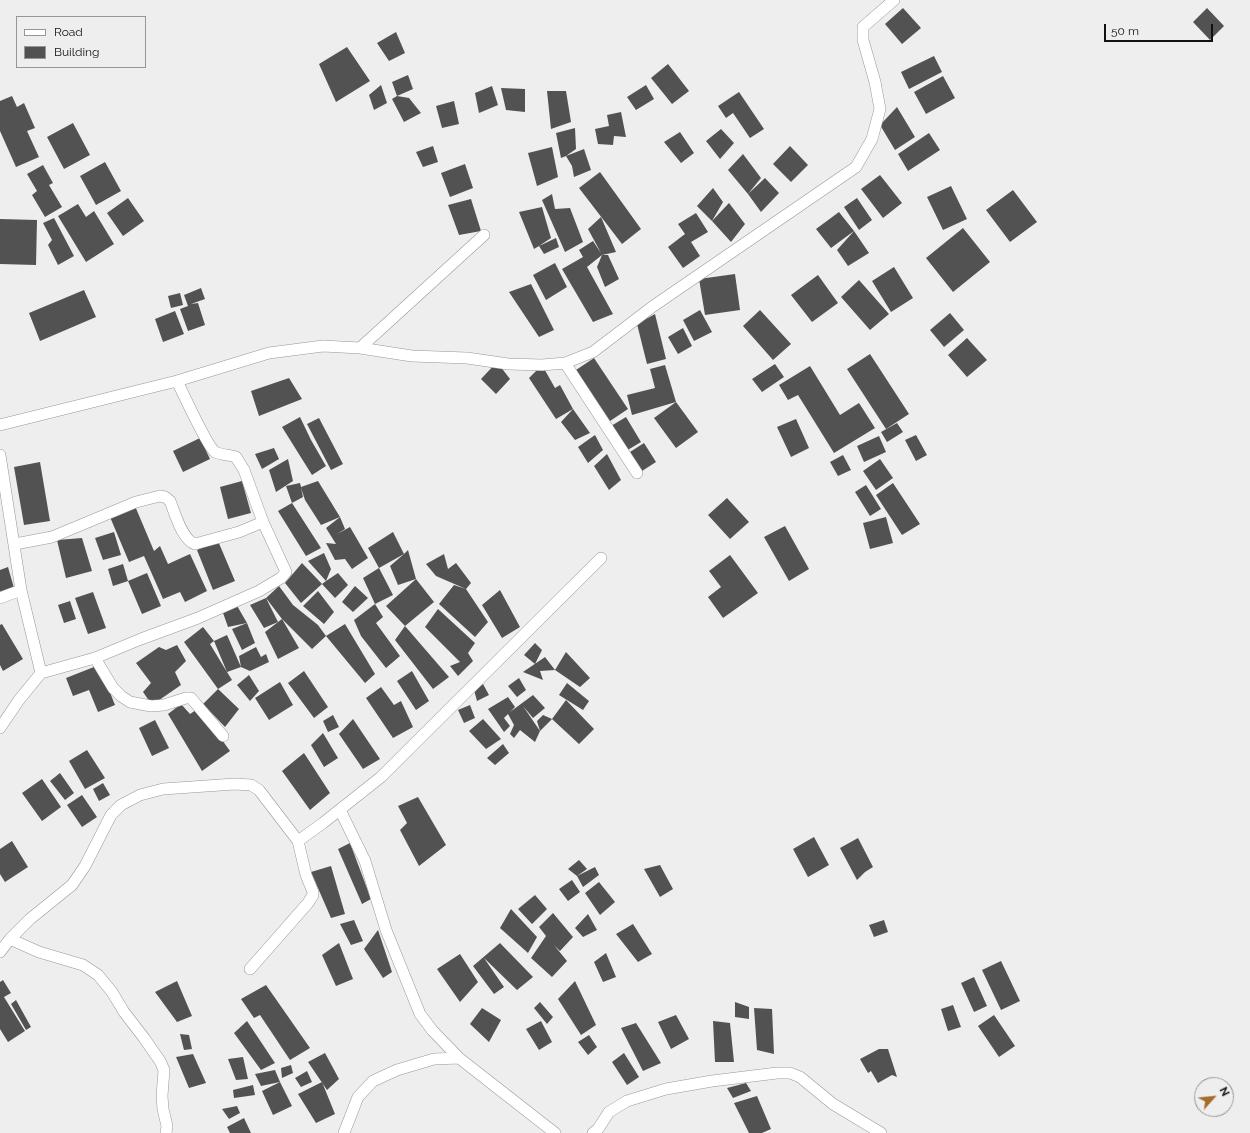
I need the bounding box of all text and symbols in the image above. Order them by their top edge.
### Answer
legend [16,16,146,68]
scale bar [1106,16,1215,42]
text: 50 m [1111,24,1139,38]
text: Road [54,25,83,39]
text: Building [54,45,100,59]
north arrow [1194,1077,1234,1117]
text: N [1217,1085,1232,1098]

